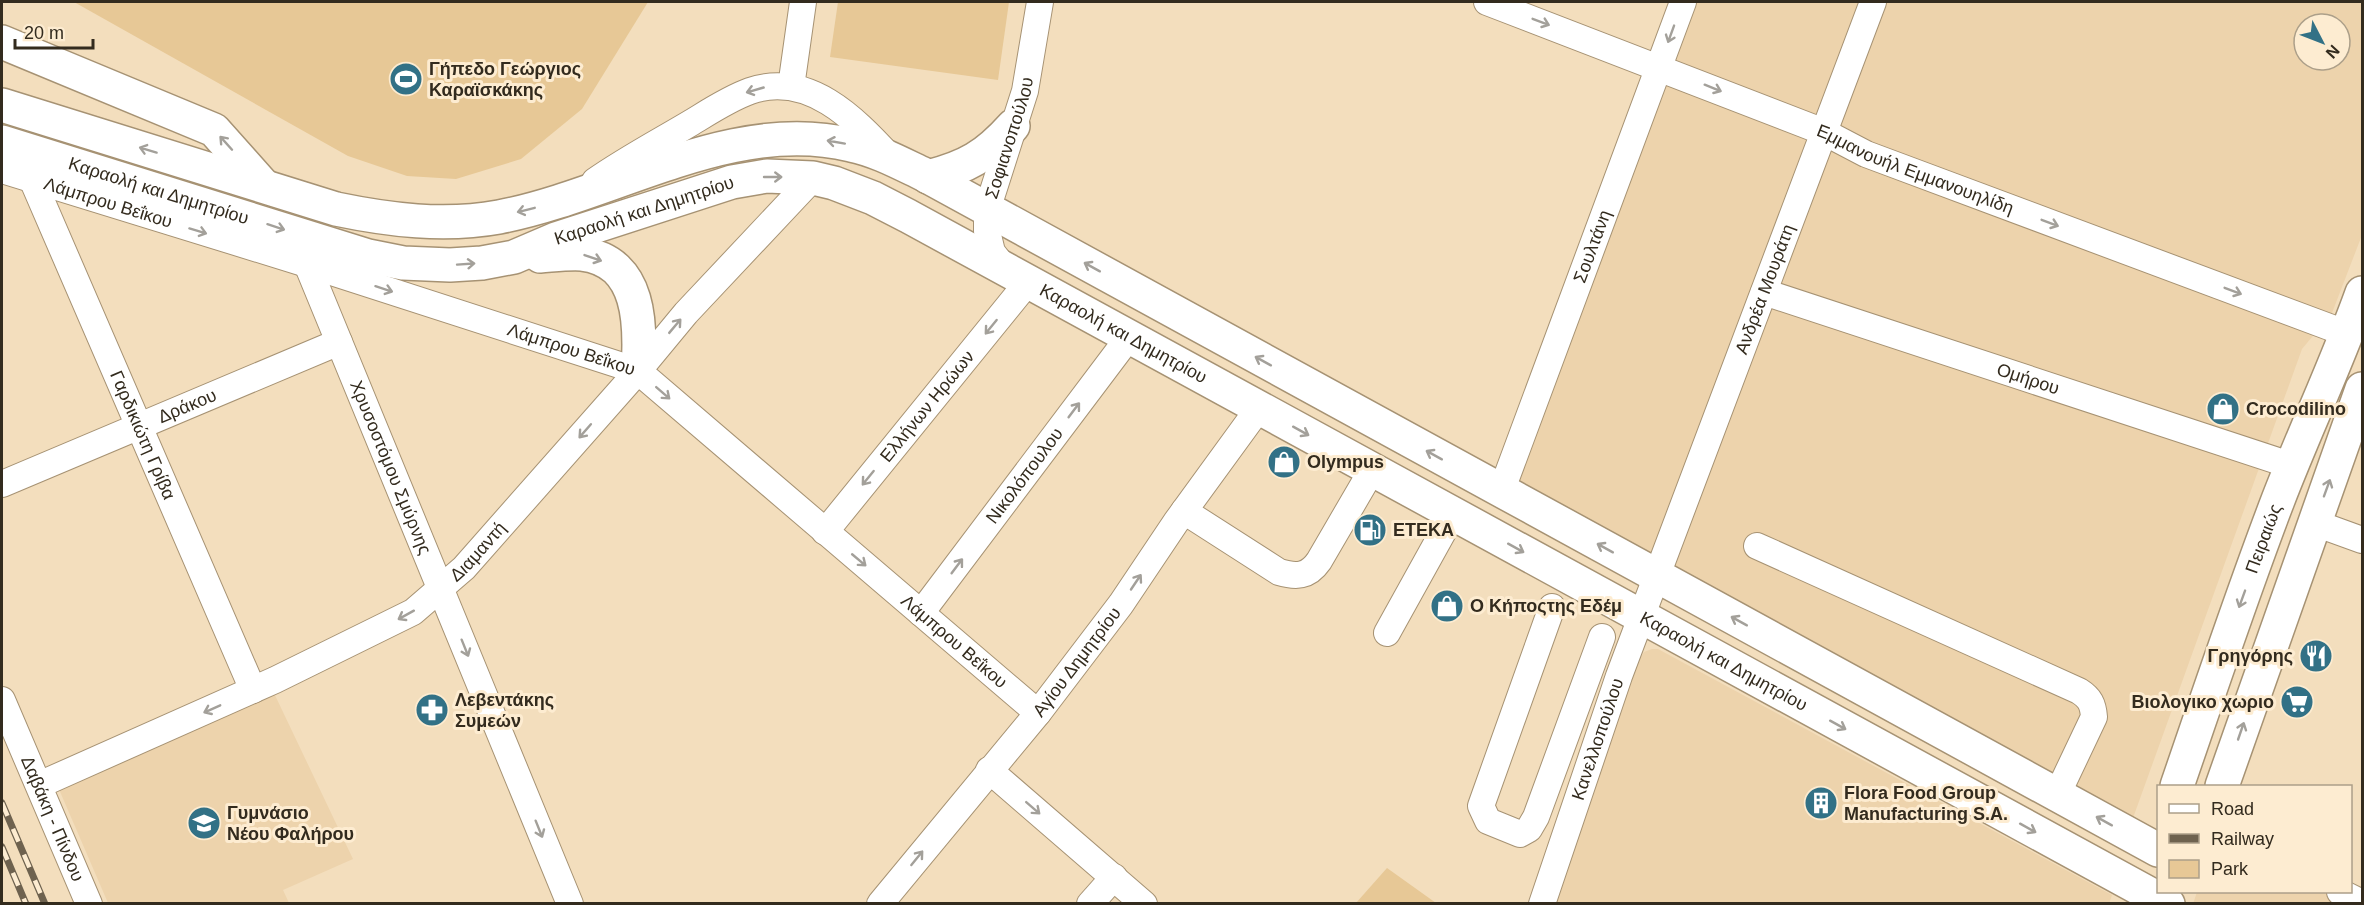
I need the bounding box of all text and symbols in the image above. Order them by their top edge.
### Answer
scale bar [15,12,93,50]
north arrow [2292,12,2352,72]
one-way arrow [1532,17,1550,28]
text: 20 m [24,23,64,43]
one-way arrow [1665,24,1676,43]
text: N [2323,42,2343,62]
place label: Γήπεδο Γεώργιος Καραϊσκάκης [429,59,581,100]
sports icon: Γήπεδο Γεώργιος Καραϊσκάκης [388,61,424,97]
street label: Σοφιανοπούλου [981,76,1037,201]
one-way arrow [1704,83,1722,94]
one-way arrow [746,85,765,96]
street label: Εμμανουήλ Εμμανουηλίδη [1814,120,2017,218]
one-way arrow [219,135,233,150]
one-way arrow [827,136,847,147]
one-way arrow [139,144,158,155]
street label: Καραολή και Δημητρίου [66,153,251,228]
one-way arrow [762,171,782,183]
street label: Καραολή και Δημητρίου [552,172,736,249]
street label: Λάμπρου Βεΐκου [42,174,175,232]
one-way arrow [517,205,536,217]
street label: Σουλτάνη [1570,207,1615,286]
one-way arrow [2040,218,2059,229]
one-way arrow [266,222,285,233]
street label: Ανδρέα Μουράτη [1731,222,1798,357]
one-way arrow [188,226,207,237]
one-way arrow [583,253,602,264]
one-way arrow [455,258,475,269]
one-way arrow [1084,261,1101,273]
street label: Καραολή και Δημητρίου [1036,280,1210,387]
one-way arrow [374,284,393,295]
one-way arrow [2223,287,2242,298]
one-way arrow [669,318,682,334]
street label: Λάμπρου Βεΐκου [505,319,638,379]
one-way arrow [985,319,998,335]
street label: Ελλήνων Ηρώων [876,347,978,466]
one-way arrow [1255,355,1272,367]
street label: Ομήρου [1994,359,2062,398]
street label: Γαρδικιώτη Γρίβα [106,368,179,503]
street label: Χρυσοστόμου Σμύρνης [346,378,435,558]
street label: Δράκου [155,385,219,427]
one-way arrow [655,386,671,399]
shop icon: Crocodilino [2205,391,2241,427]
place label: Crocodilino [2246,399,2346,419]
one-way arrow [1068,403,1080,419]
one-way arrow [578,423,592,438]
street label: Νικολόπουλου [982,424,1067,527]
one-way arrow [1291,426,1309,437]
shop icon: Olympus [1266,444,1302,480]
one-way arrow [1426,449,1443,461]
place label: Olympus [1307,452,1384,472]
one-way arrow [862,470,875,486]
one-way arrow [2323,479,2334,498]
street label: Πειραιώς [2242,501,2286,576]
fuel station icon: ΕΤΕΚΑ [1352,512,1388,548]
street label: Διαμαντή [446,518,510,585]
place label: ΕΤΕΚΑ [1393,520,1454,540]
one-way arrow [1597,542,1614,554]
one-way arrow [1507,543,1524,555]
one-way arrow [851,553,866,567]
one-way arrow [950,559,963,575]
one-way arrow [1130,574,1142,590]
shop icon: Ο Κήποςτης Εδέμ [1429,588,1465,624]
one-way arrow [2235,589,2246,608]
street label: Λάμπρου Βεΐκου [897,590,1011,692]
place label: Ο Κήποςτης Εδέμ [1470,596,1622,616]
street label: Αγίου Δημητρίου [1029,603,1125,721]
street label: Καραολή και Δημητρίου [1637,608,1811,715]
one-way arrow [398,609,415,621]
one-way arrow [1730,615,1748,626]
restaurant icon: Γρηγόρης [2298,638,2334,674]
one-way arrow [460,639,471,657]
place label: Γρηγόρης [2208,646,2293,666]
street label: Κανελλοπούλου [1568,676,1628,803]
supermarket icon: Βιολογικο χωριο [2279,684,2315,720]
place label: Λεβεντάκης Συμεών [455,690,554,731]
pharmacy icon: Λεβεντάκης Συμεών [414,692,450,728]
place label: Βιολογικο χωριο [2131,692,2274,712]
one-way arrow [203,704,221,715]
one-way arrow [1829,719,1846,731]
one-way arrow [2237,722,2248,741]
street label: Δαβάκη - Πίνδου [17,753,88,884]
place label: Flora Food Group Manufacturing S.A. [1844,783,2008,824]
building icon: Flora Food Group Manufacturing S.A. [1803,785,1839,821]
legend [2157,785,2352,893]
text: Road [2211,799,2254,819]
one-way arrow [1025,801,1040,815]
place label: Γυμνάσιο Νέου Φαλήρου [227,803,354,844]
school or university icon: Γυμνάσιο Νέου Φαλήρου [186,805,222,841]
one-way arrow [2096,815,2113,827]
one-way arrow [534,819,545,837]
one-way arrow [2018,823,2036,834]
text: Railway [2211,829,2274,849]
one-way arrow [910,850,923,866]
text: Park [2211,859,2249,879]

